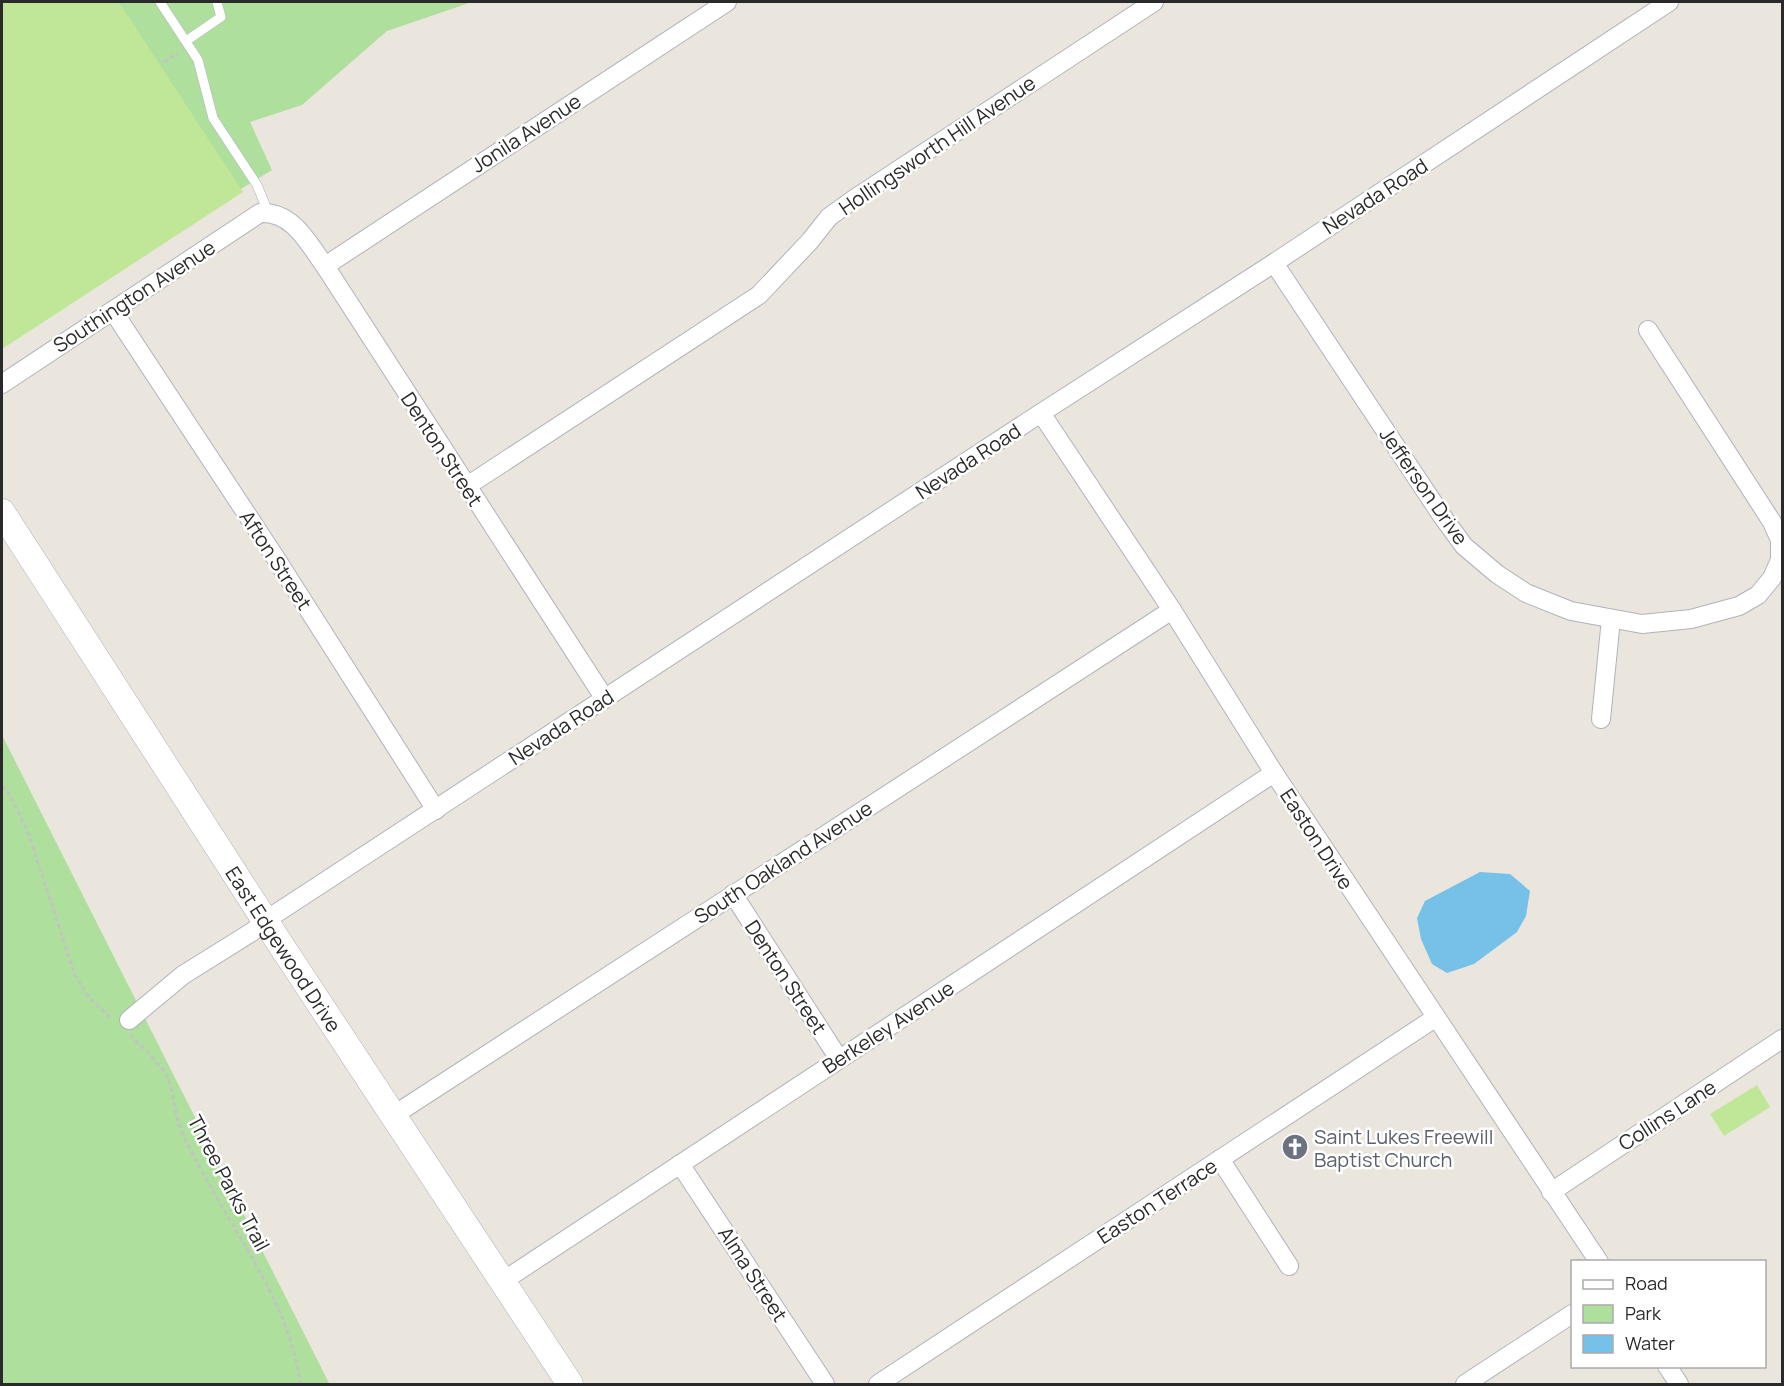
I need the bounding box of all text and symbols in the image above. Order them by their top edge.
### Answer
street label: Hollingsworth Hill Avenue [834,69,1040,221]
street label: Jonila Avenue [466,87,586,179]
street label: Nevada Road [1317,152,1433,240]
street label: Southington Avenue [48,233,220,359]
street label: Denton Street [395,387,489,511]
street label: Nevada Road [910,417,1026,505]
street label: Jefferson Drive [1374,422,1474,550]
street label: Afton Street [234,505,318,615]
street label: Nevada Road [503,683,619,771]
street label: Easton Drive [1274,783,1360,895]
street label: South Oakland Avenue [689,794,877,930]
street label: East Edgewood Drive [220,861,348,1037]
street label: Denton Street [739,915,833,1039]
street label: Berkeley Avenue [817,974,959,1080]
street label: Collins Lane [1613,1073,1721,1157]
street label: Three Parks Trail [182,1110,276,1256]
place label: Saint Lukes Freewill Baptist Church [1314,1123,1493,1173]
church icon: Saint Lukes Freewill Baptist Church [1280,1132,1310,1162]
street label: Easton Terrace [1092,1152,1222,1250]
street label: Alma Street [712,1221,794,1327]
legend [1571,1260,1766,1368]
text: Road [1625,1271,1668,1295]
text: Park [1625,1301,1662,1325]
text: Water [1625,1331,1675,1355]

